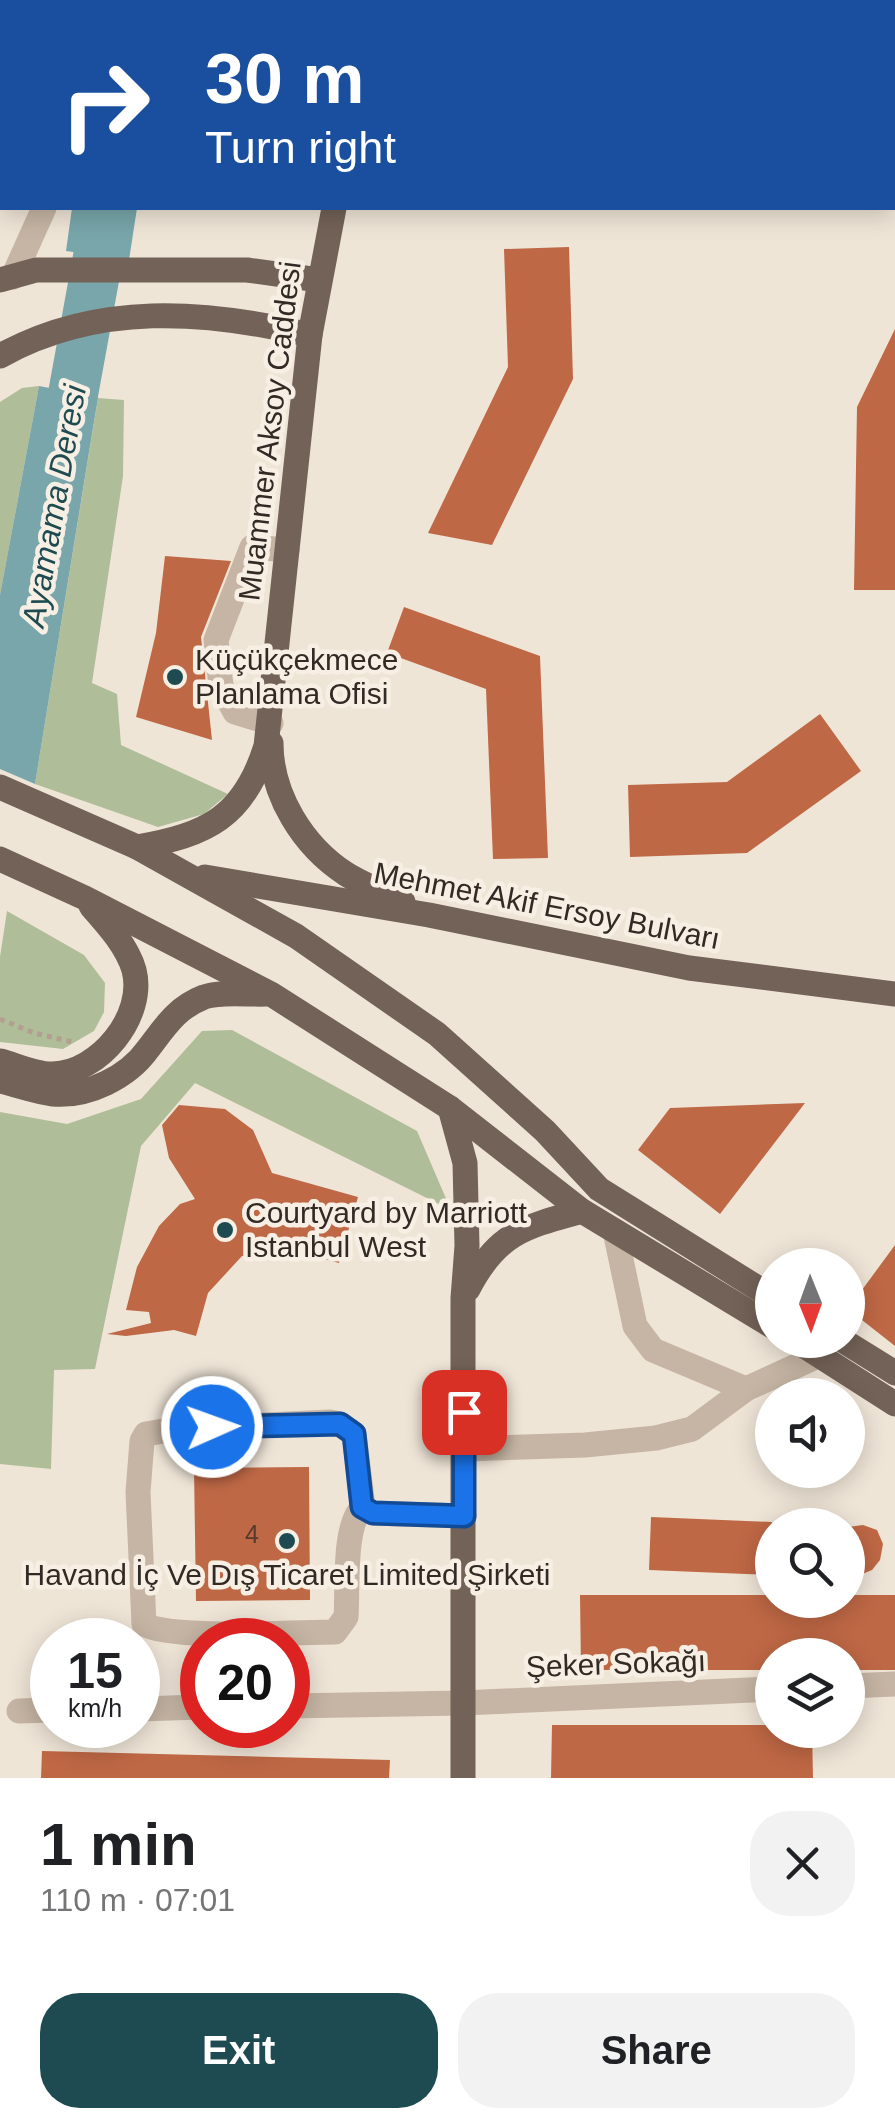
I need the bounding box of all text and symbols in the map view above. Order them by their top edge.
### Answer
icon: right [40,40,170,170]
text: 30 m [205,40,365,118]
text: Turn right [205,122,396,173]
street label: Muammer Aksoy Caddesi [232,259,307,603]
water label: Ayamama Deresi [15,381,93,632]
place label: Küçükçekmece Planlama Ofisi [195,643,398,710]
marker: Küçükçekmece Planlama Ofisi [164,666,186,688]
street label: Mehmet Akif Ersoy Bulvarı [371,856,723,955]
place label: Courtyard by Marriott Istanbul West [245,1196,527,1263]
marker: Courtyard by Marriott Istanbul West [214,1219,236,1241]
north arrow [755,1248,865,1358]
map controls [755,1248,865,1748]
pin [422,1370,507,1455]
position arrow [160,1375,264,1479]
button: sound [755,1378,865,1488]
icon: arrive [437,1385,492,1440]
button: search [755,1508,865,1618]
house number: 4 [245,1520,259,1548]
marker: Havand İç Ve Dış Ticaret Limited Şirketi [276,1530,298,1552]
place label: Havand İç Ve Dış Ticaret Limited Şirketi [24,1558,550,1591]
speed limit sign: 20 [180,1618,310,1748]
button: layers [755,1638,865,1748]
text: 15 [67,1643,123,1699]
street label: Şeker Sokağı [525,1644,707,1683]
text: km/h [68,1694,122,1722]
text: 1 min [40,1811,197,1878]
button: close [750,1811,855,1916]
text: 110 m · 07:01 [40,1882,235,1918]
button: Exit [40,1993,438,2108]
button: Share [458,1993,855,2108]

